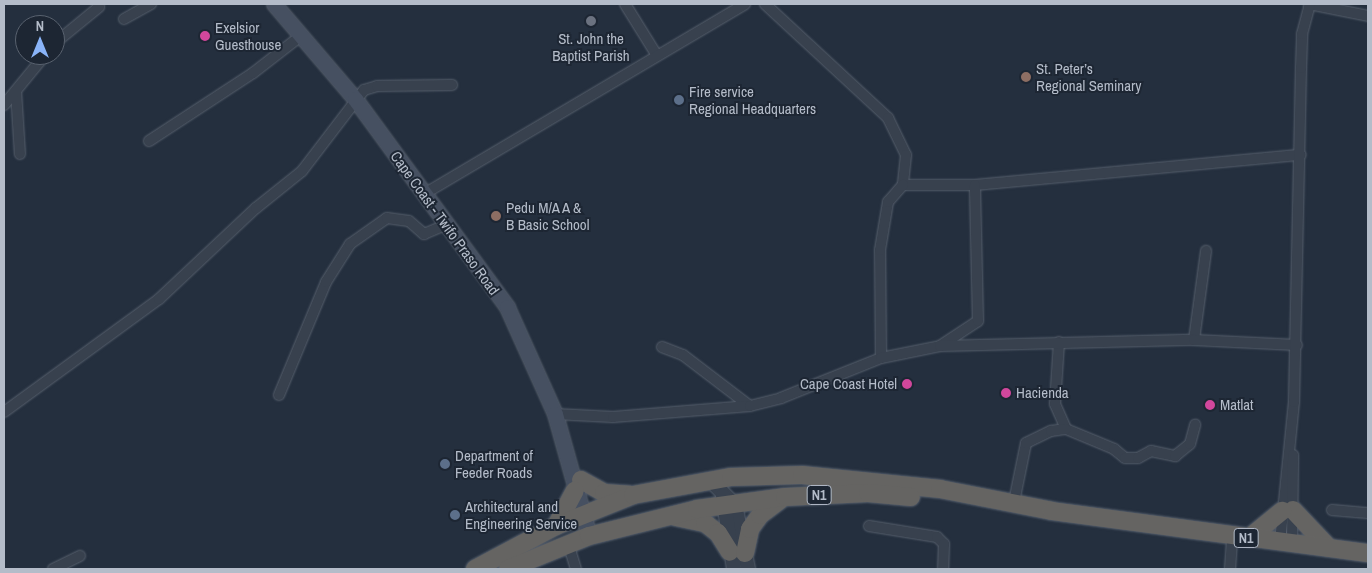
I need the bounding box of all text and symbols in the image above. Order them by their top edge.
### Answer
north arrow [15,15,65,65]
marker: St. John the Baptist Parish [585,15,597,27]
text: N [36,17,44,35]
place label: Exelsior Guesthouse [215,18,281,53]
place label: St. John the Baptist Parish [552,29,630,64]
marker: Exelsior Guesthouse [199,30,211,42]
place label: St. Peter’s Regional Seminary [1036,59,1141,94]
marker: St. Peter’s Regional Seminary [1020,71,1032,83]
place label: Fire service Regional Headquarters [689,82,816,117]
marker: Fire service Regional Headquarters [673,94,685,106]
street label: Cape Coast - Twifo Praso Road [387,147,503,299]
place label: Pedu M/A A & B Basic School [506,198,589,233]
marker: Pedu M/A A & B Basic School [490,210,502,222]
place label: Cape Coast Hotel [800,375,897,393]
marker: Cape Coast Hotel [901,378,913,390]
place label: Hacienda [1016,384,1069,402]
marker: Hacienda [1000,387,1012,399]
place label: Matlat [1220,396,1253,414]
marker: Matlat [1204,399,1216,411]
place label: Department of Feeder Roads [455,446,533,481]
marker: Department of Feeder Roads [439,458,451,470]
road number: N1 [806,484,832,506]
place label: Architectural and Engineering Service [465,497,577,532]
marker: Architectural and Engineering Service [449,509,461,521]
road number: N1 [1234,526,1258,550]

